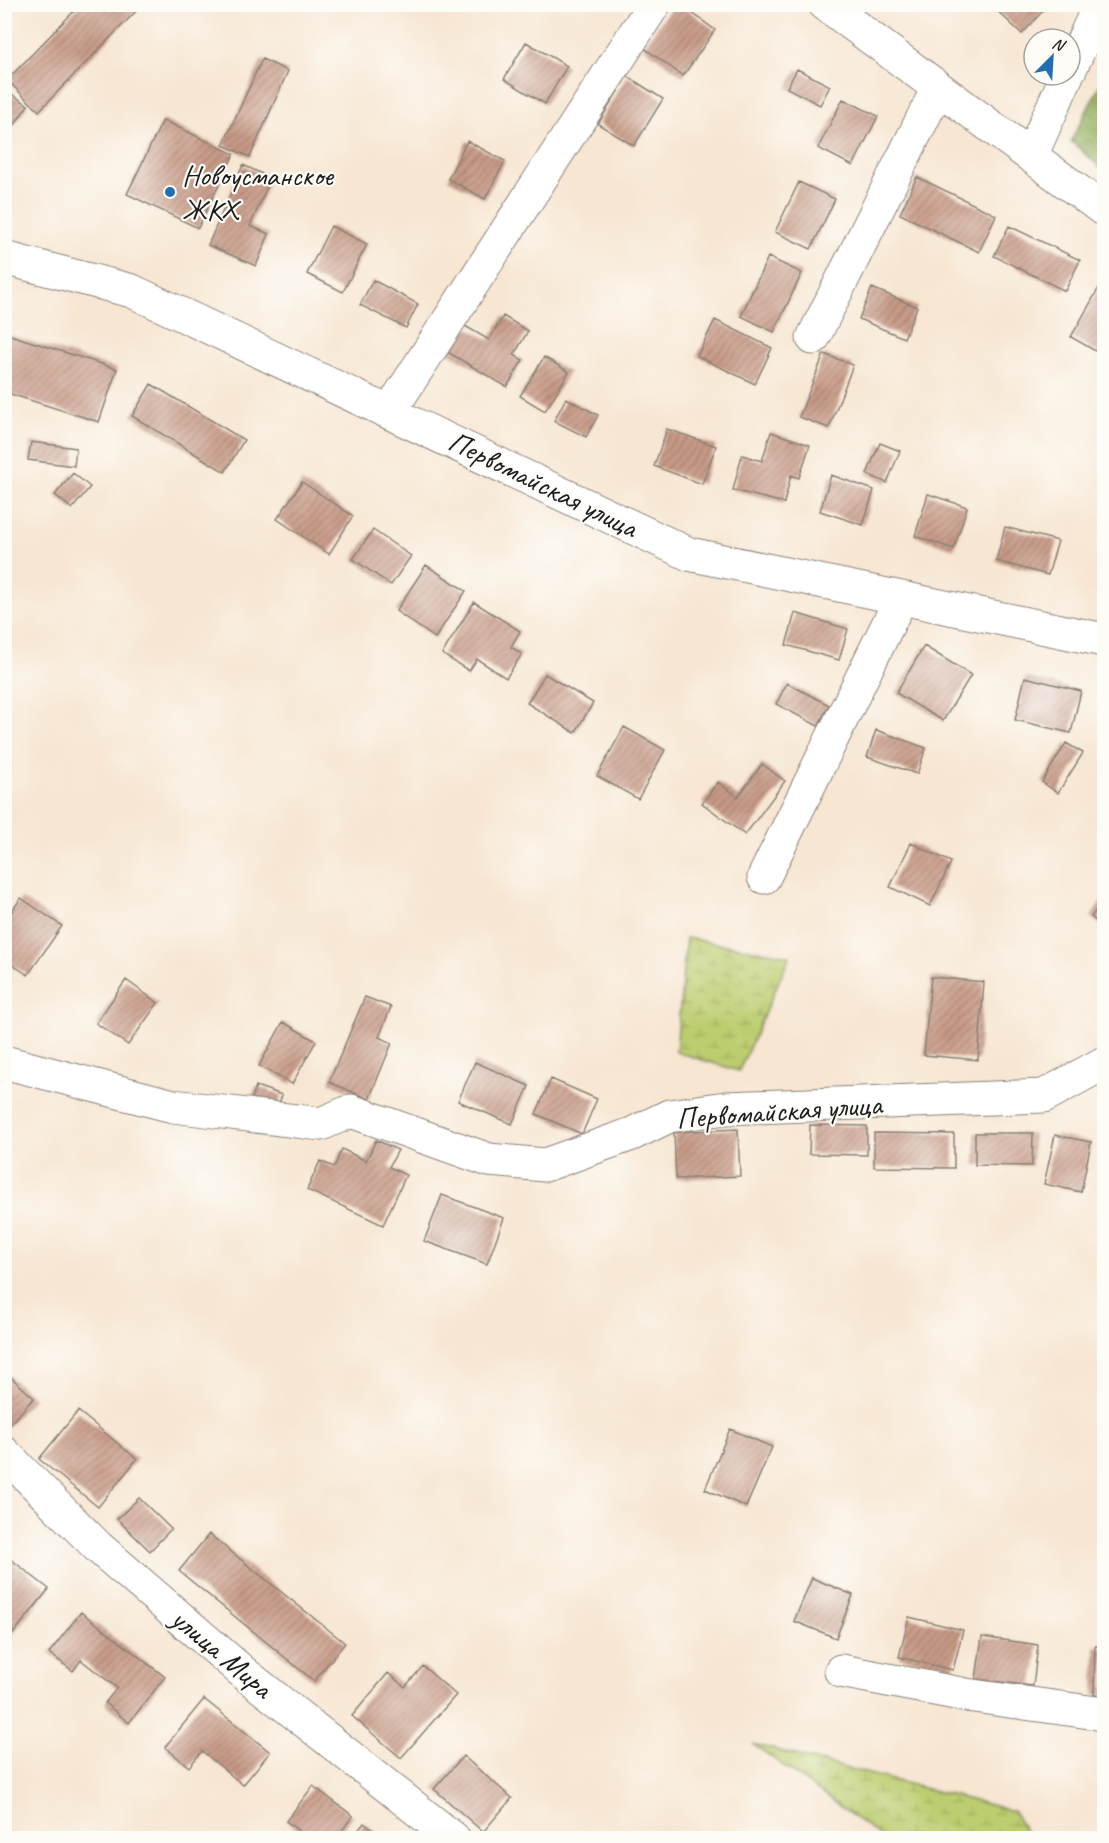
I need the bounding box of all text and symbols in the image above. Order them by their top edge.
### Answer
north arrow [1022,27,1082,87]
text: N [1049,33,1069,57]
place label: Новоусманское ЖКХ [182,156,335,228]
marker: Новоусманское ЖКХ [163,185,177,199]
street label: Первомайская улица [442,422,646,547]
street label: Первомайская улица [675,1085,885,1137]
street label: улица Мира [162,1598,282,1708]

